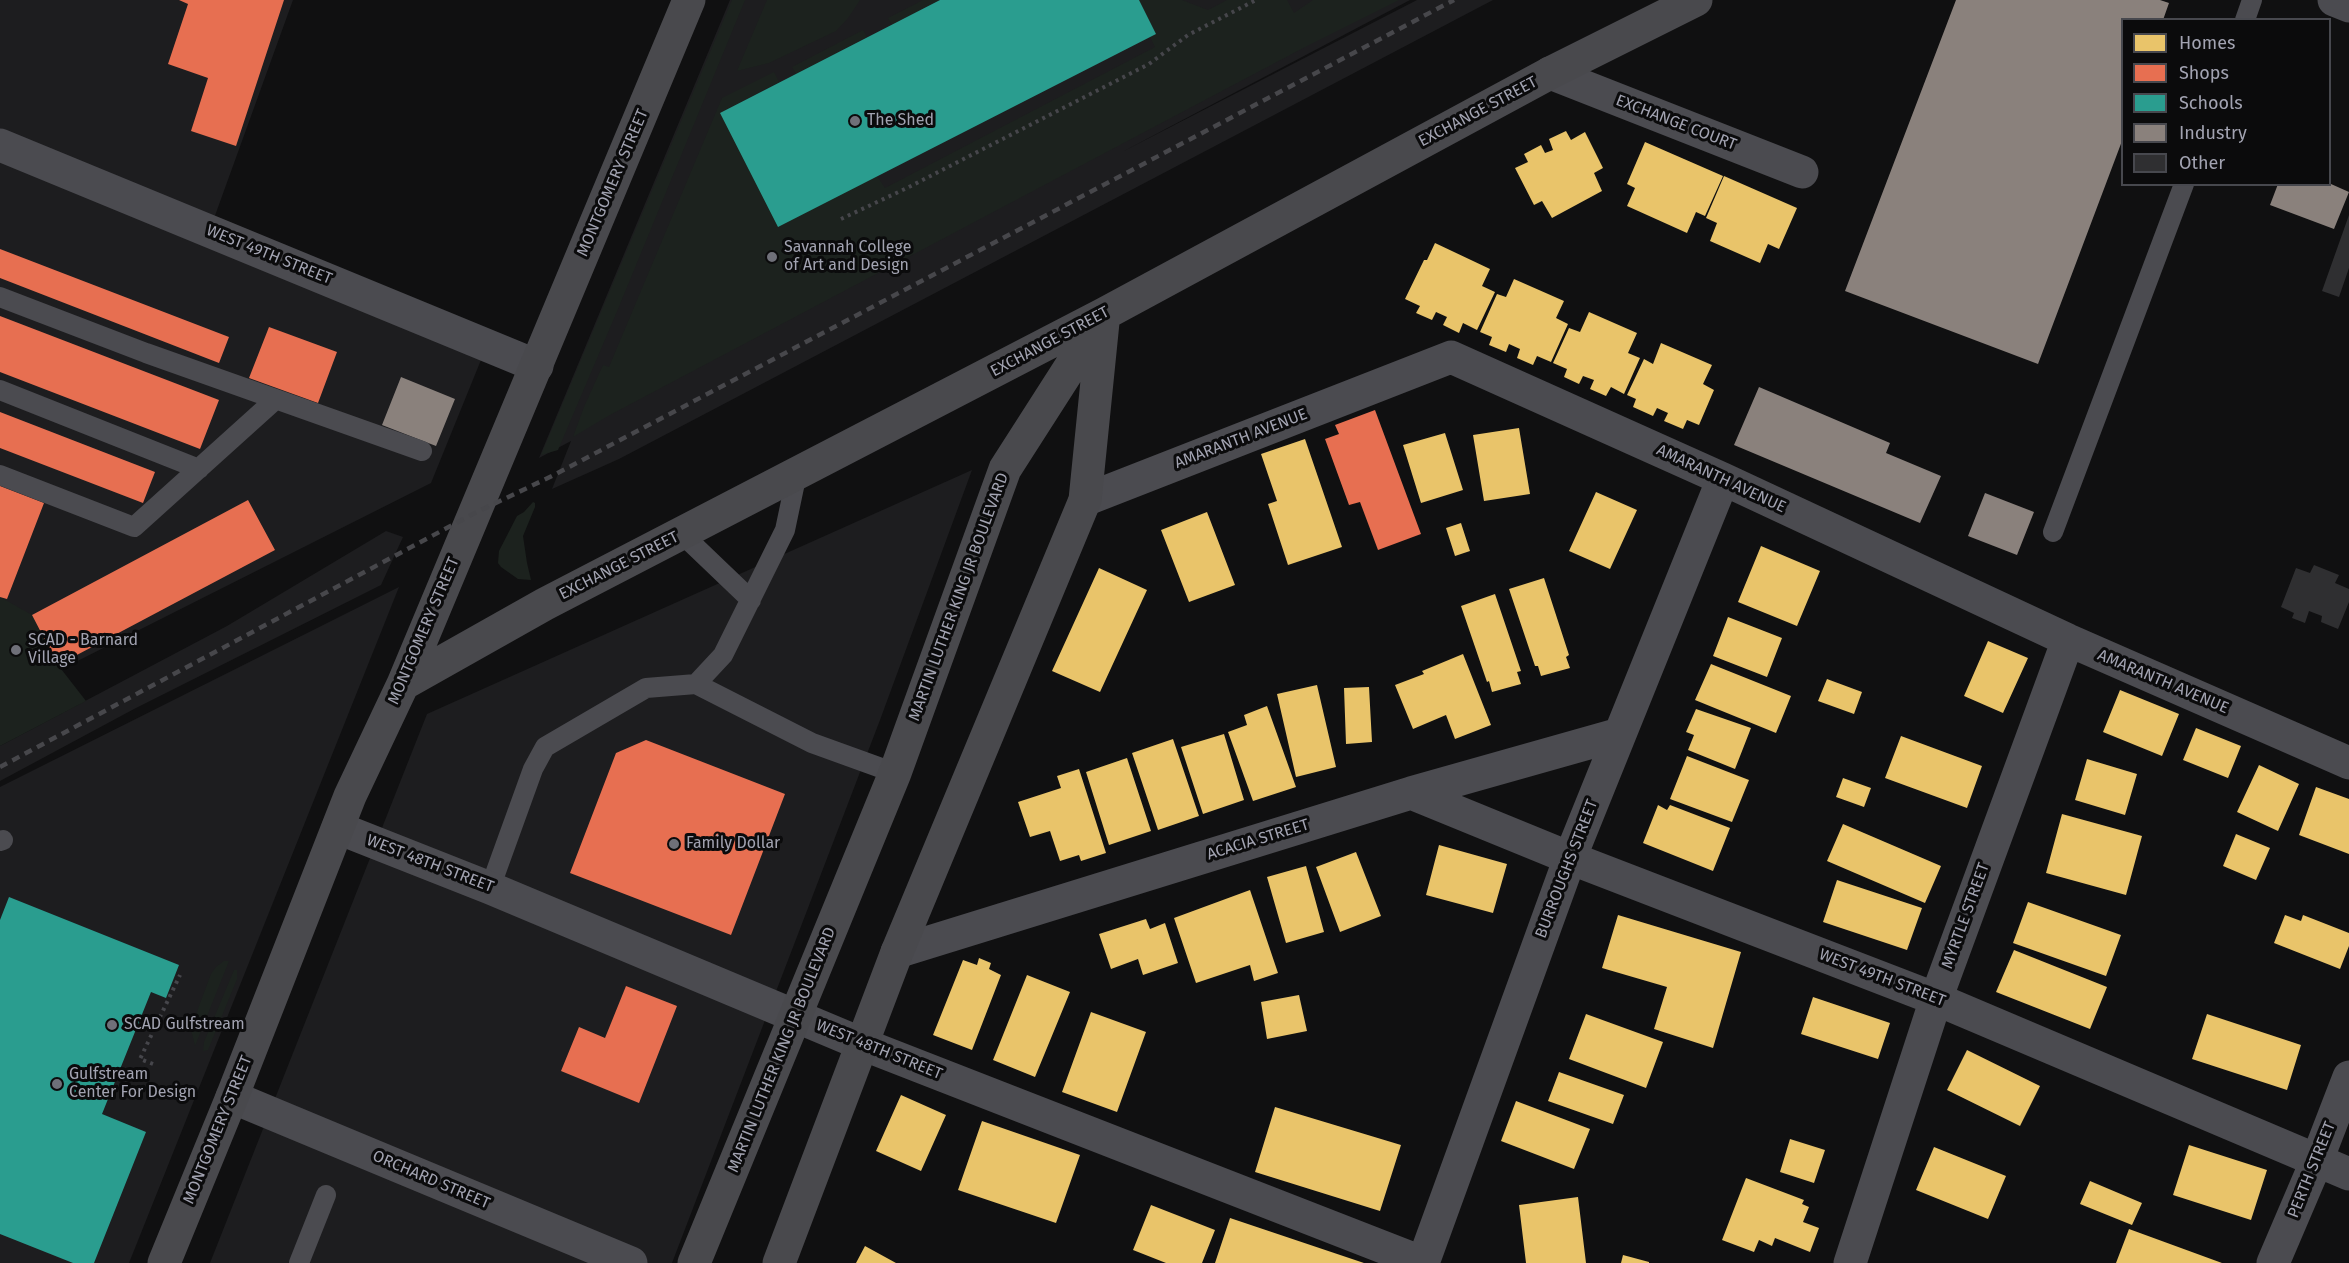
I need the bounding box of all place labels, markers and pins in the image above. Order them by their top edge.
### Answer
place label: The Shed [867,111,934,131]
marker: The Shed [848,114,862,128]
place label: Savannah College of Art and Design [784,238,911,276]
marker: Savannah College of Art and Design [765,250,779,264]
place label: SCAD - Barnard Village [28,631,138,669]
marker: SCAD - Barnard Village [9,643,23,657]
place label: Family Dollar [686,834,780,854]
marker: Family Dollar [667,837,681,851]
place label: SCAD Gulfstream [124,1015,245,1035]
marker: SCAD Gulfstream [105,1018,119,1032]
place label: Gulfstream Center For Design [69,1065,196,1103]
marker: Gulfstream Center For Design [50,1077,64,1091]

